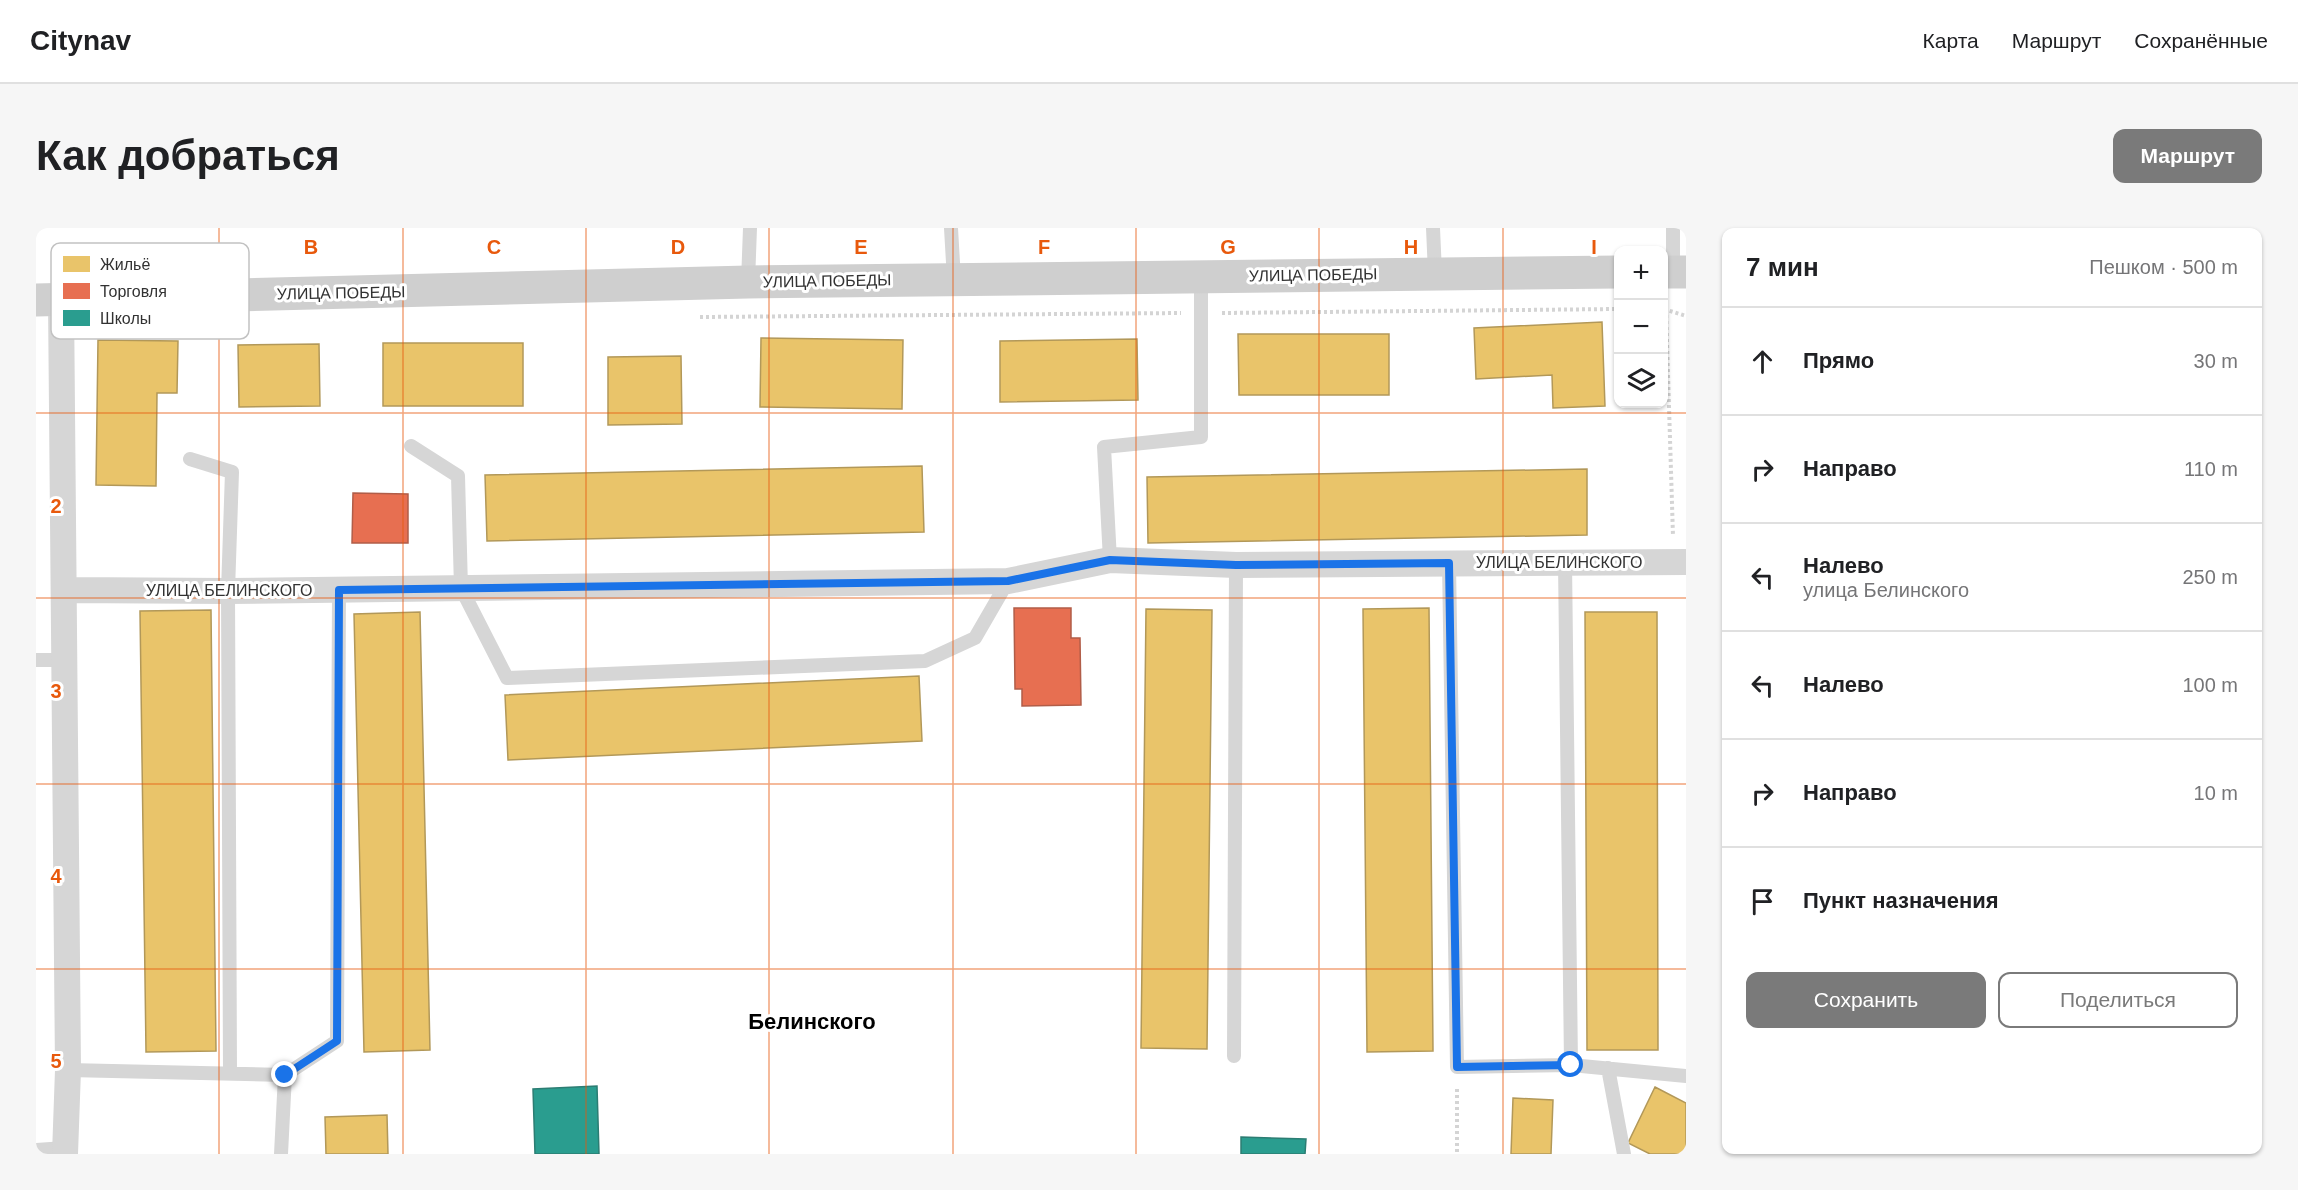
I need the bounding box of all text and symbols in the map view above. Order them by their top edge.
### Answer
text: Citynav [30,25,131,56]
text: Карта [1923,29,1979,52]
text: Маршрут [2012,29,2101,52]
text: Сохранённые [2134,29,2268,52]
button: Маршрут [2113,129,2262,183]
text: Как добраться [36,132,340,179]
text: B [304,236,318,258]
text: C [487,236,501,258]
text: D [671,236,685,258]
text: E [854,236,868,258]
text: F [1038,236,1050,258]
text: G [1220,236,1236,258]
text: H [1404,236,1418,258]
text: I [1591,236,1597,258]
legend [51,243,249,339]
map controls [1614,246,1668,408]
button: + [1614,246,1668,300]
text: 7 мин [1746,252,1819,282]
text: Жильё [100,256,150,273]
text: Пешком · 500 m [2089,256,2238,278]
street label: УЛИЦА ПОБЕДЫ [1249,265,1377,285]
street label: УЛИЦА ПОБЕДЫ [763,271,891,291]
text: Торговля [100,283,167,300]
street label: УЛИЦА ПОБЕДЫ [277,283,405,303]
button: − [1614,300,1668,354]
text: Школы [100,310,151,327]
icon: ahead [1746,345,1779,378]
text: Прямо [1803,348,1874,373]
text: 30 m [2194,350,2238,372]
button: layers [1614,354,1668,408]
icon: right [1746,453,1779,486]
text: Направо [1803,456,1897,481]
text: 110 m [2184,458,2238,480]
text: 2 [50,495,62,517]
text: Налево [1803,553,1884,578]
street label: УЛИЦА БЕЛИНСКОГО [1476,554,1642,571]
icon: left [1746,561,1779,594]
text: 250 m [2182,566,2238,588]
text: улица Белинского [1803,579,1969,601]
street label: УЛИЦА БЕЛИНСКОГО [146,582,312,599]
icon: left [1746,669,1779,702]
text: Налево [1803,672,1884,697]
text: 100 m [2182,674,2238,696]
text: 3 [50,680,62,702]
icon: right [1746,777,1779,810]
text: Направо [1803,780,1897,805]
text: 10 m [2194,782,2238,804]
text: 4 [50,865,62,887]
icon: arrive [1746,885,1779,918]
text: Пункт назначения [1803,888,1999,913]
button: Сохранить [1746,972,1986,1028]
button: Поделиться [1998,972,2238,1028]
district label: Белинского [748,1009,876,1034]
text: 5 [50,1050,62,1072]
route start [1557,1051,1583,1077]
route end [271,1061,297,1087]

